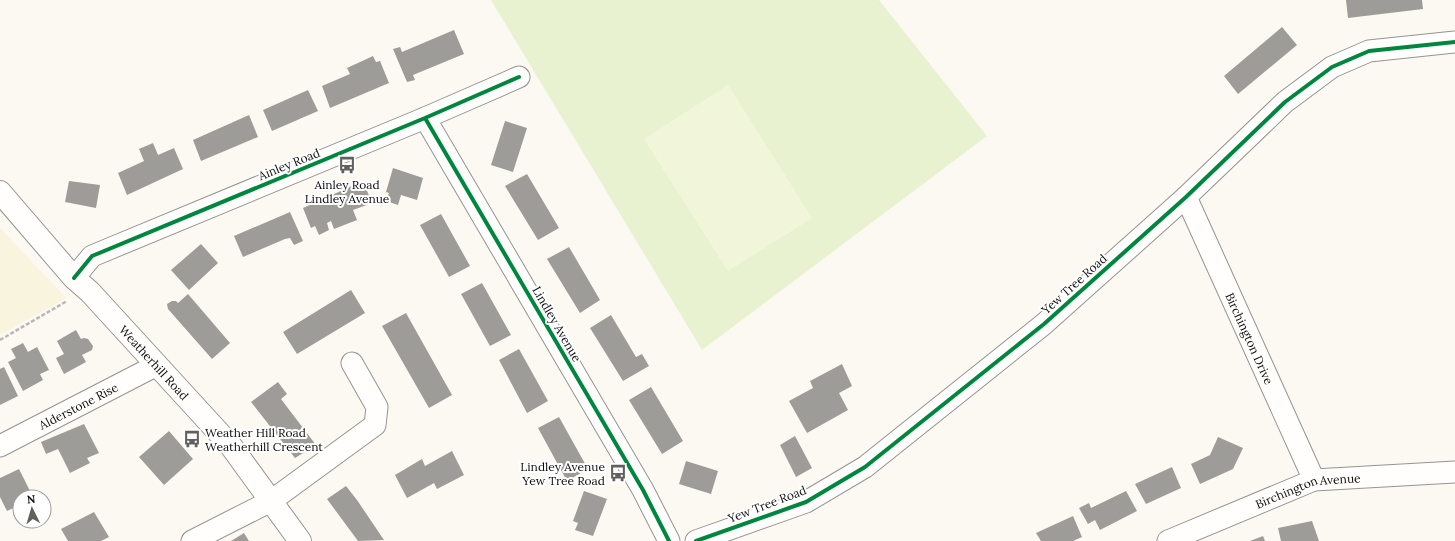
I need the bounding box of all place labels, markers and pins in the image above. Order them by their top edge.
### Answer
bus stop icon: Ainley Road Lindley Avenue [337,155,357,175]
place label: Ainley Road Lindley Avenue [305,177,390,206]
place label: Weather Hill Road Weatherhill Crescent [205,425,323,454]
bus stop icon: Weather Hill Road Weatherhill Crescent [182,429,202,449]
place label: Lindley Avenue Yew Tree Road [520,459,605,488]
bus stop icon: Lindley Avenue Yew Tree Road [608,463,628,483]

